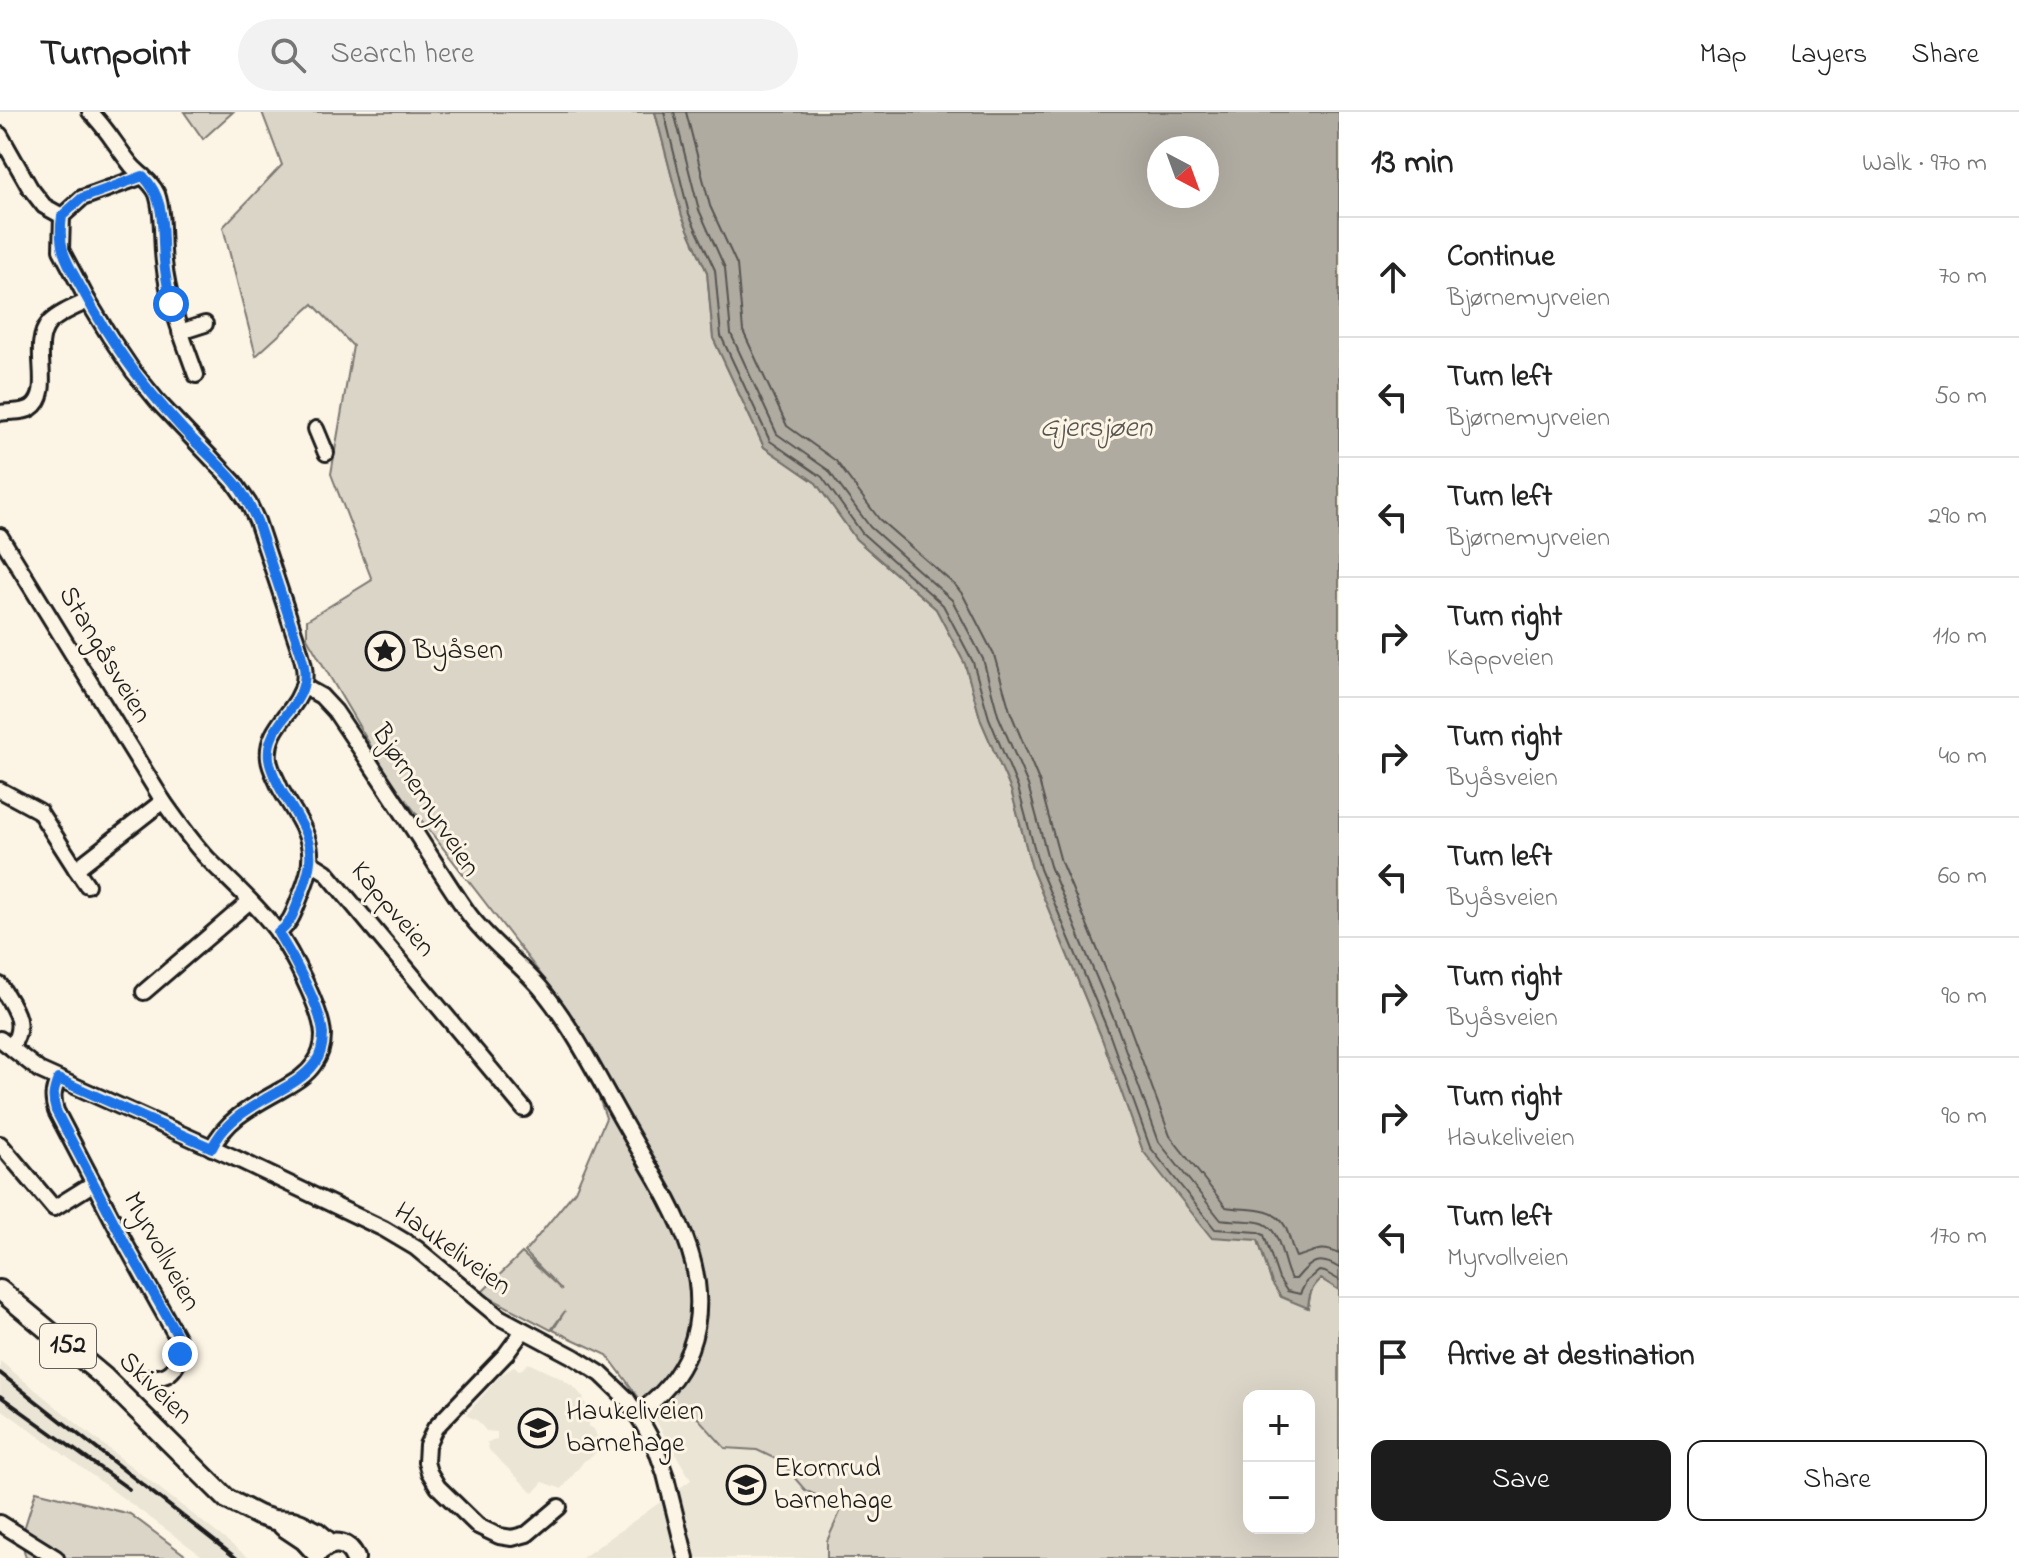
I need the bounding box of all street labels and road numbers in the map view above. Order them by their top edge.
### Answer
street label: Stangåsveien [47,578,161,732]
street label: Bjørnemyrveien [359,715,490,886]
street label: Kappveien [339,853,445,967]
street label: Myrvollveien [111,1185,211,1319]
street label: Haukeliveien [384,1193,520,1307]
road number: 152 [40,1324,96,1368]
street label: Skiveien [108,1343,202,1435]

